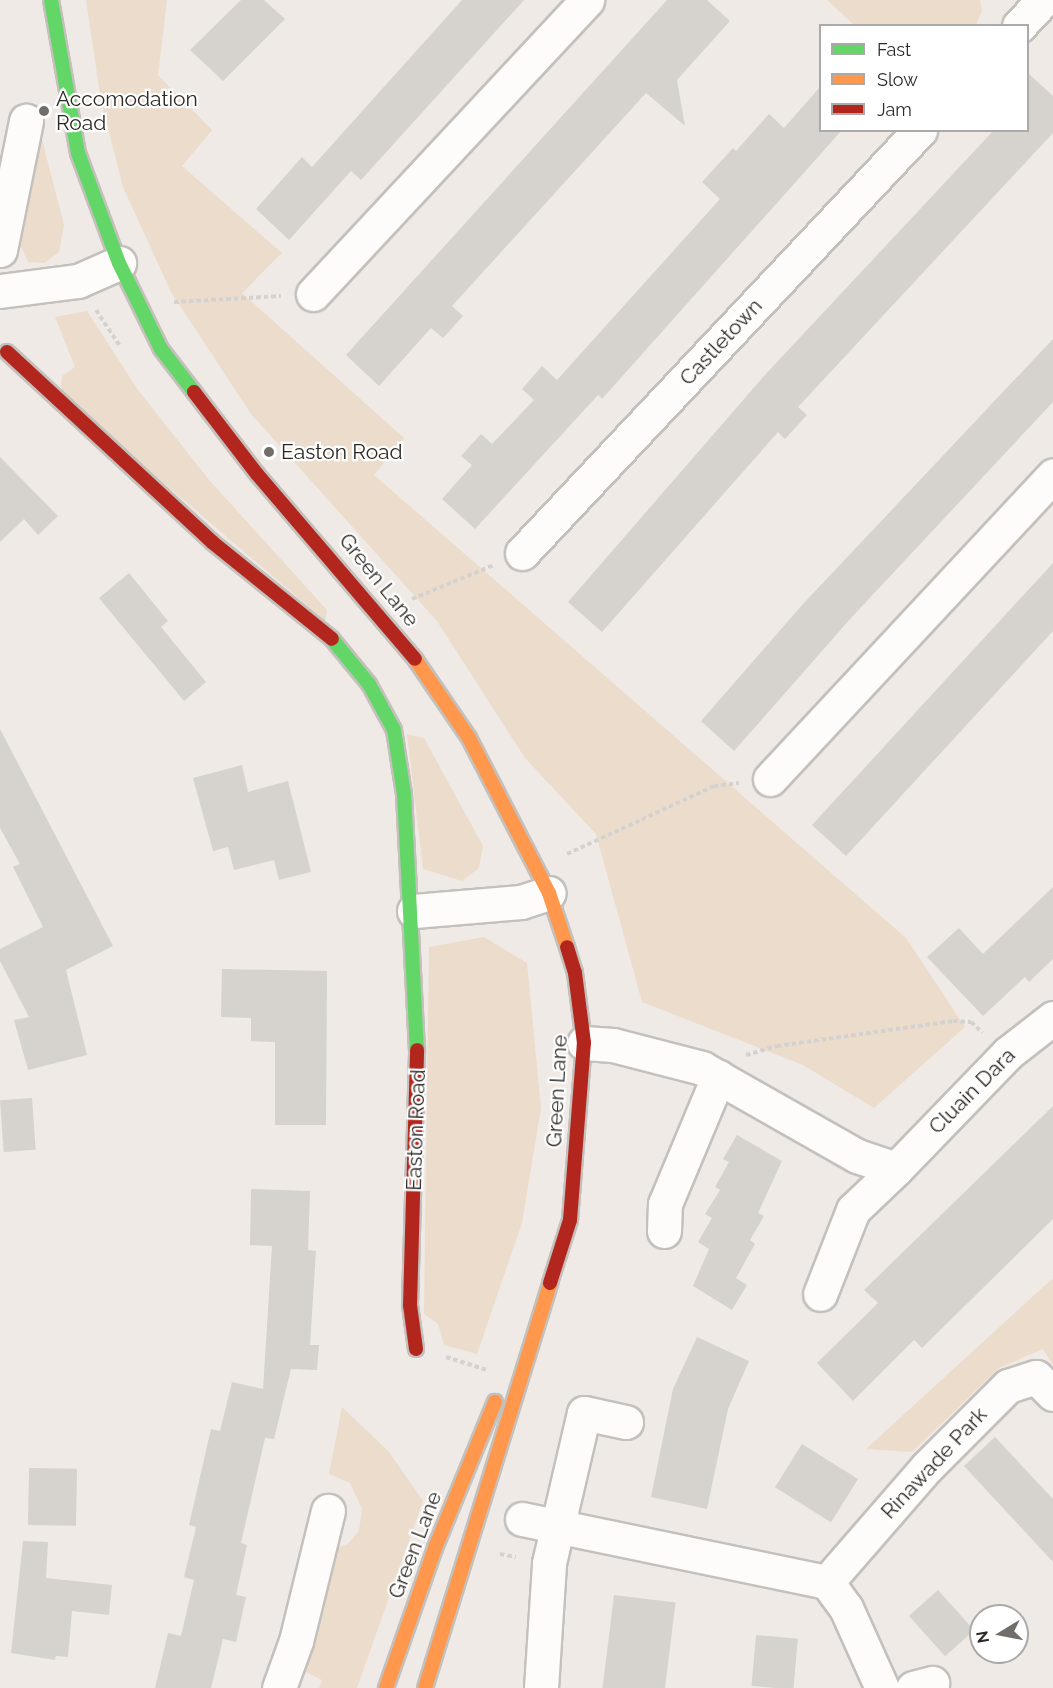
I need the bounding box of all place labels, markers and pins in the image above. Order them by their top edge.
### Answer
place label: Accomodation Road [56,86,198,136]
marker: Accomodation Road [37,104,51,118]
place label: Easton Road [281,439,403,465]
marker: Easton Road [262,445,276,459]

